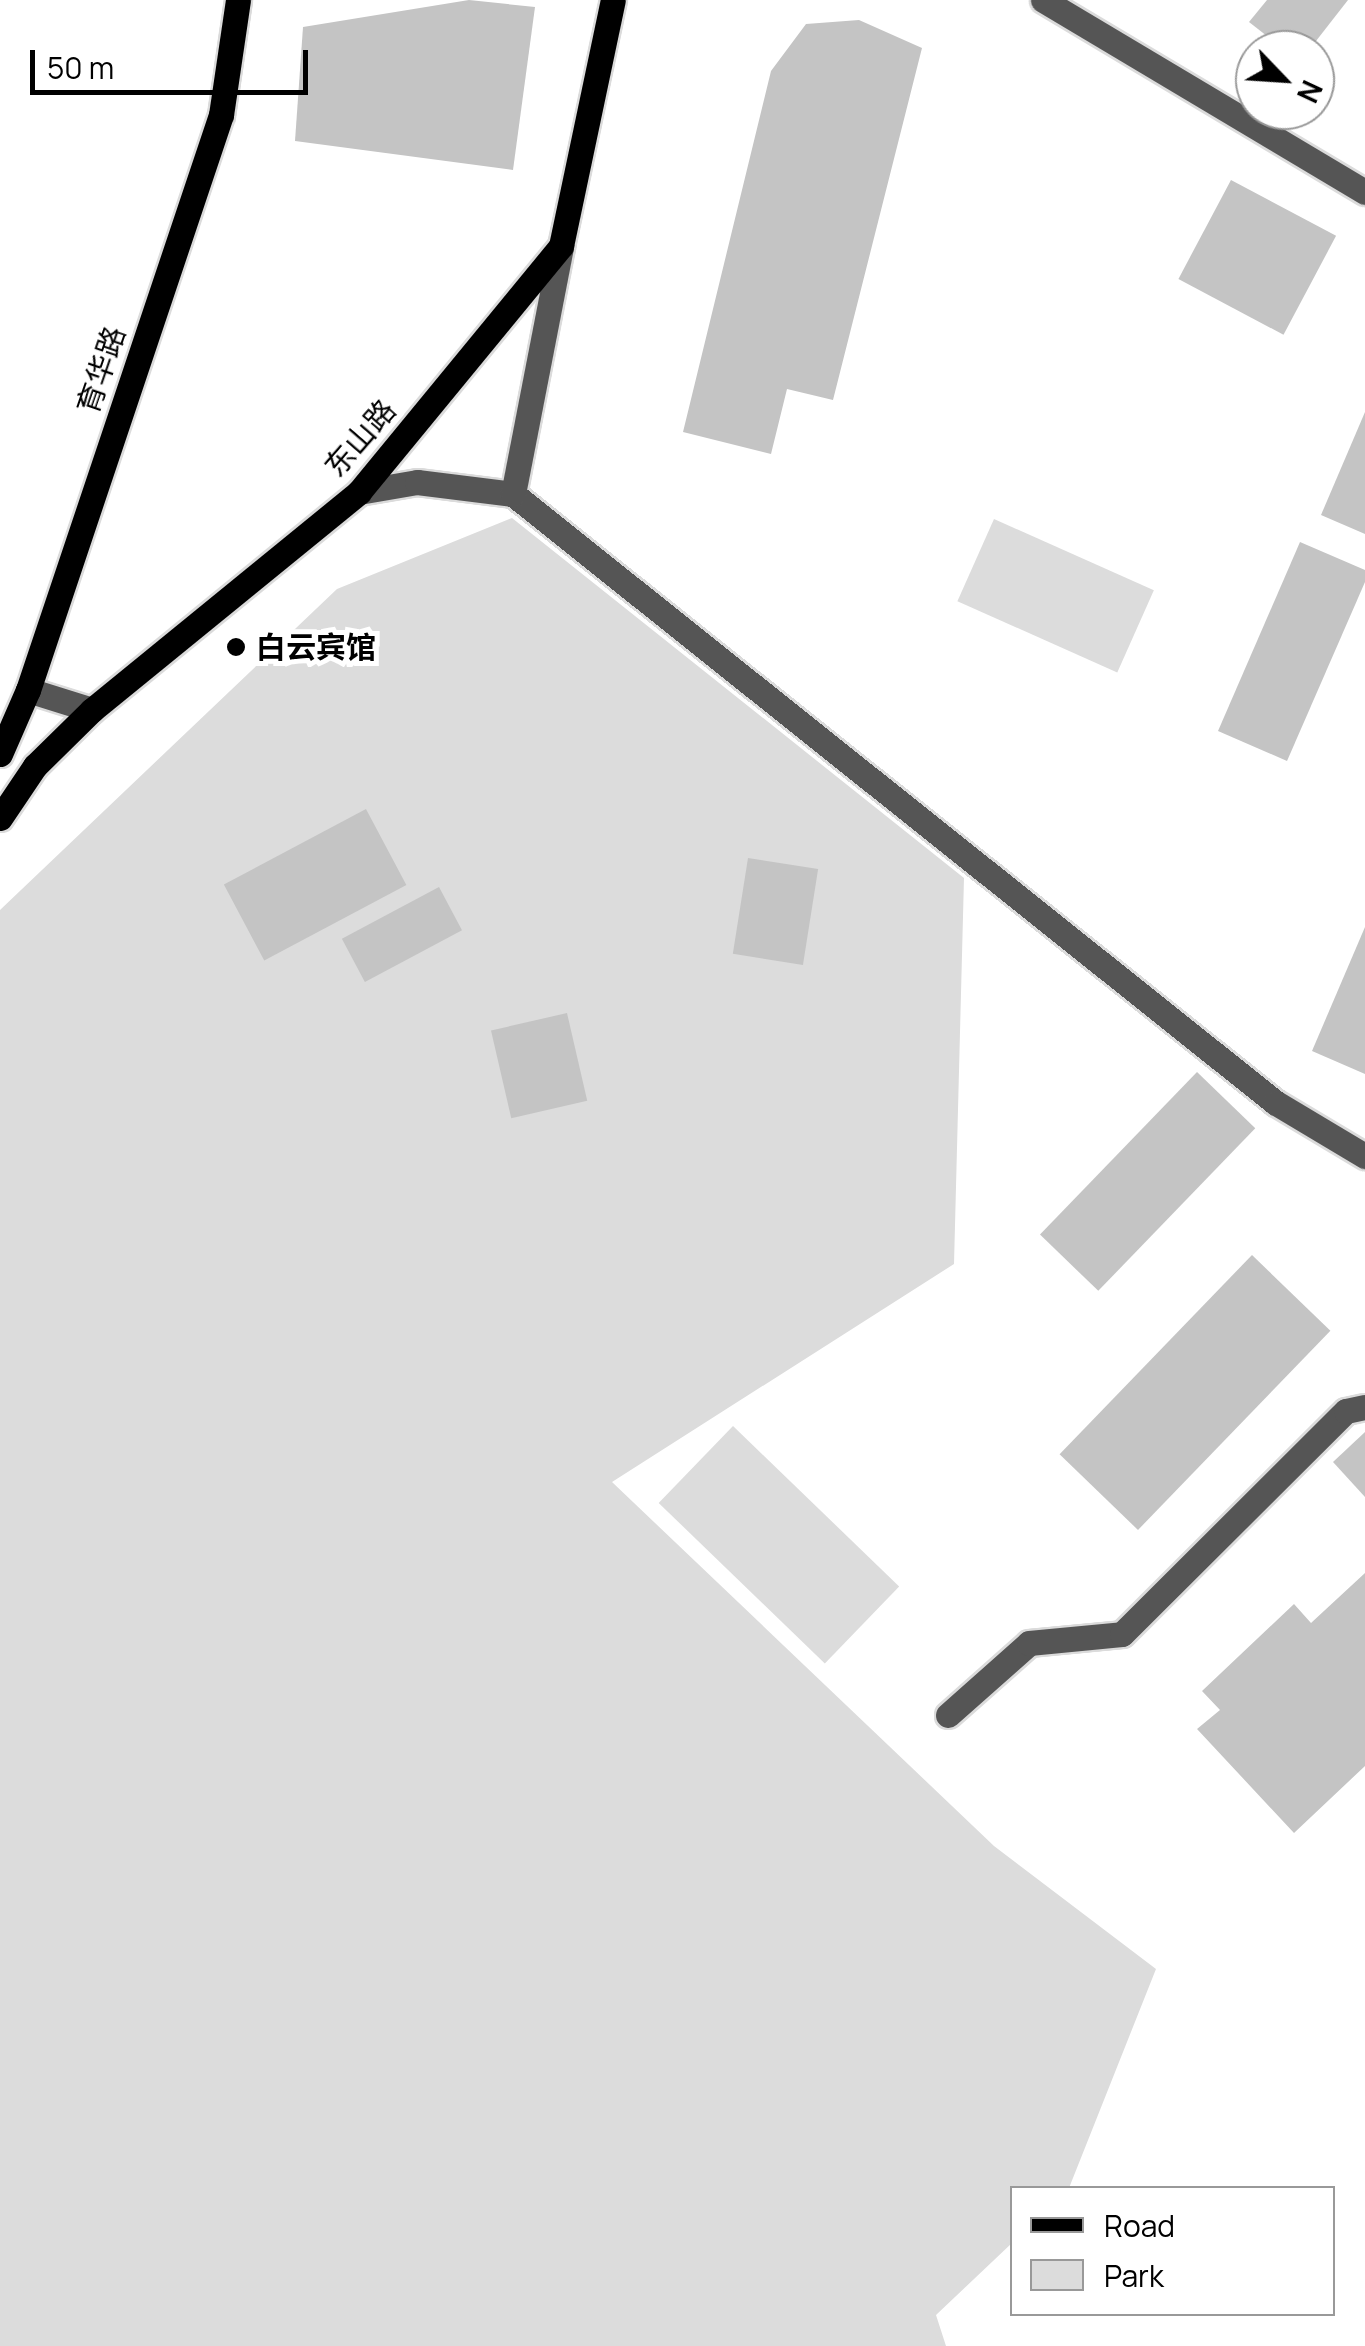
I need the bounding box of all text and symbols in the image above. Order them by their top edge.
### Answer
scale bar [35,30,312,92]
north arrow [1235,30,1335,130]
text: 50 m [47,47,114,88]
text: N [1289,75,1332,109]
street label: 育华路 [69,322,133,418]
street label: 东山路 [317,392,403,484]
place label: 白云宾馆 [256,629,376,665]
marker: 白云宾馆 [225,636,247,658]
legend [1010,2186,1335,2316]
text: Road [1104,2205,1175,2246]
text: Park [1104,2255,1164,2296]

